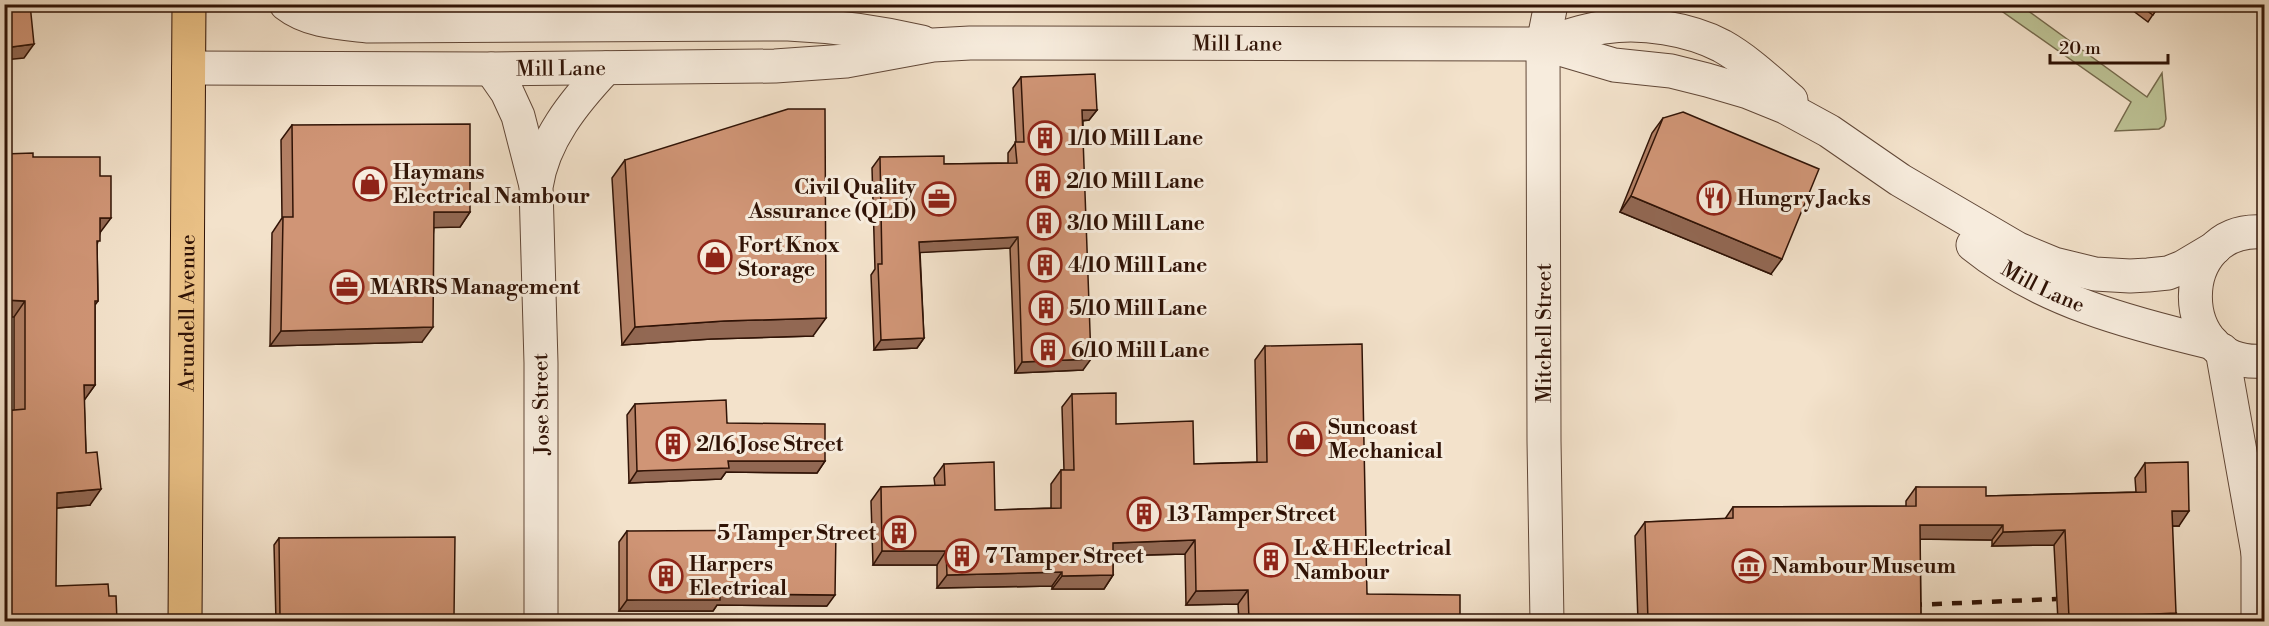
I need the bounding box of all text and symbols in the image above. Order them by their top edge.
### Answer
scale bar [2050,27,2168,65]
street label: Mill Lane [1192,31,1282,58]
text: 20 m [2059,37,2101,60]
street label: Mill Lane [516,56,606,83]
building icon: 1/10 Mill Lane [1027,120,1063,156]
place label: 1/10 Mill Lane [1068,126,1203,152]
place label: Haymans Electrical Nambour [393,160,590,210]
building icon: 2/10 Mill Lane [1025,163,1061,199]
shop icon: Haymans Electrical Nambour [352,166,388,202]
place label: 2/10 Mill Lane [1066,169,1204,195]
place label: Civil Quality Assurance (QLD) [748,175,916,225]
restaurant icon: Hungry Jacks [1696,180,1732,216]
office icon: Civil Quality Assurance (QLD) [921,181,957,217]
place label: Hungry Jacks [1737,186,1871,212]
building icon: 3/10 Mill Lane [1026,205,1062,241]
place label: 3/10 Mill Lane [1067,211,1205,237]
place label: Fort Knox Storage [738,233,840,283]
street label: Arundell Avenue [174,234,202,393]
shop icon: Fort Knox Storage [697,239,733,275]
building icon: 4/10 Mill Lane [1027,247,1063,283]
place label: 4/10 Mill Lane [1068,253,1207,279]
street label: Mill Lane [1996,256,2088,319]
street label: Mitchell Street [1532,263,1558,403]
office icon: MARRS Management [329,269,365,305]
place label: MARRS Management [370,275,580,301]
building icon: 5/10 Mill Lane [1028,290,1064,326]
place label: 5/10 Mill Lane [1069,296,1207,322]
building icon: 6/10 Mill Lane [1030,332,1066,368]
place label: 6/10 Mill Lane [1071,338,1209,364]
street label: Jose Street [528,352,556,456]
place label: Suncoast Mechanical [1328,415,1443,465]
shop icon: Suncoast Mechanical [1287,421,1323,457]
building icon: 2/16 Jose Street [655,426,691,462]
place label: 2/16 Jose Street [696,432,844,458]
building icon: 13 Tamper Street [1126,496,1162,532]
place label: 13 Tamper Street [1167,502,1336,528]
building icon: 5 Tamper Street [881,515,917,551]
place label: 5 Tamper Street [717,521,877,547]
place label: L & H Electrical Nambour [1294,536,1451,586]
building icon: 7 Tamper Street [944,538,980,574]
building icon: L & H Electrical Nambour [1253,542,1289,578]
place label: 7 Tamper Street [985,544,1144,570]
museum icon: Nambour Museum [1731,548,1767,584]
place label: Harpers Electrical [689,552,787,602]
place label: Nambour Museum [1772,554,1956,580]
building icon: Harpers Electrical [648,558,684,594]

